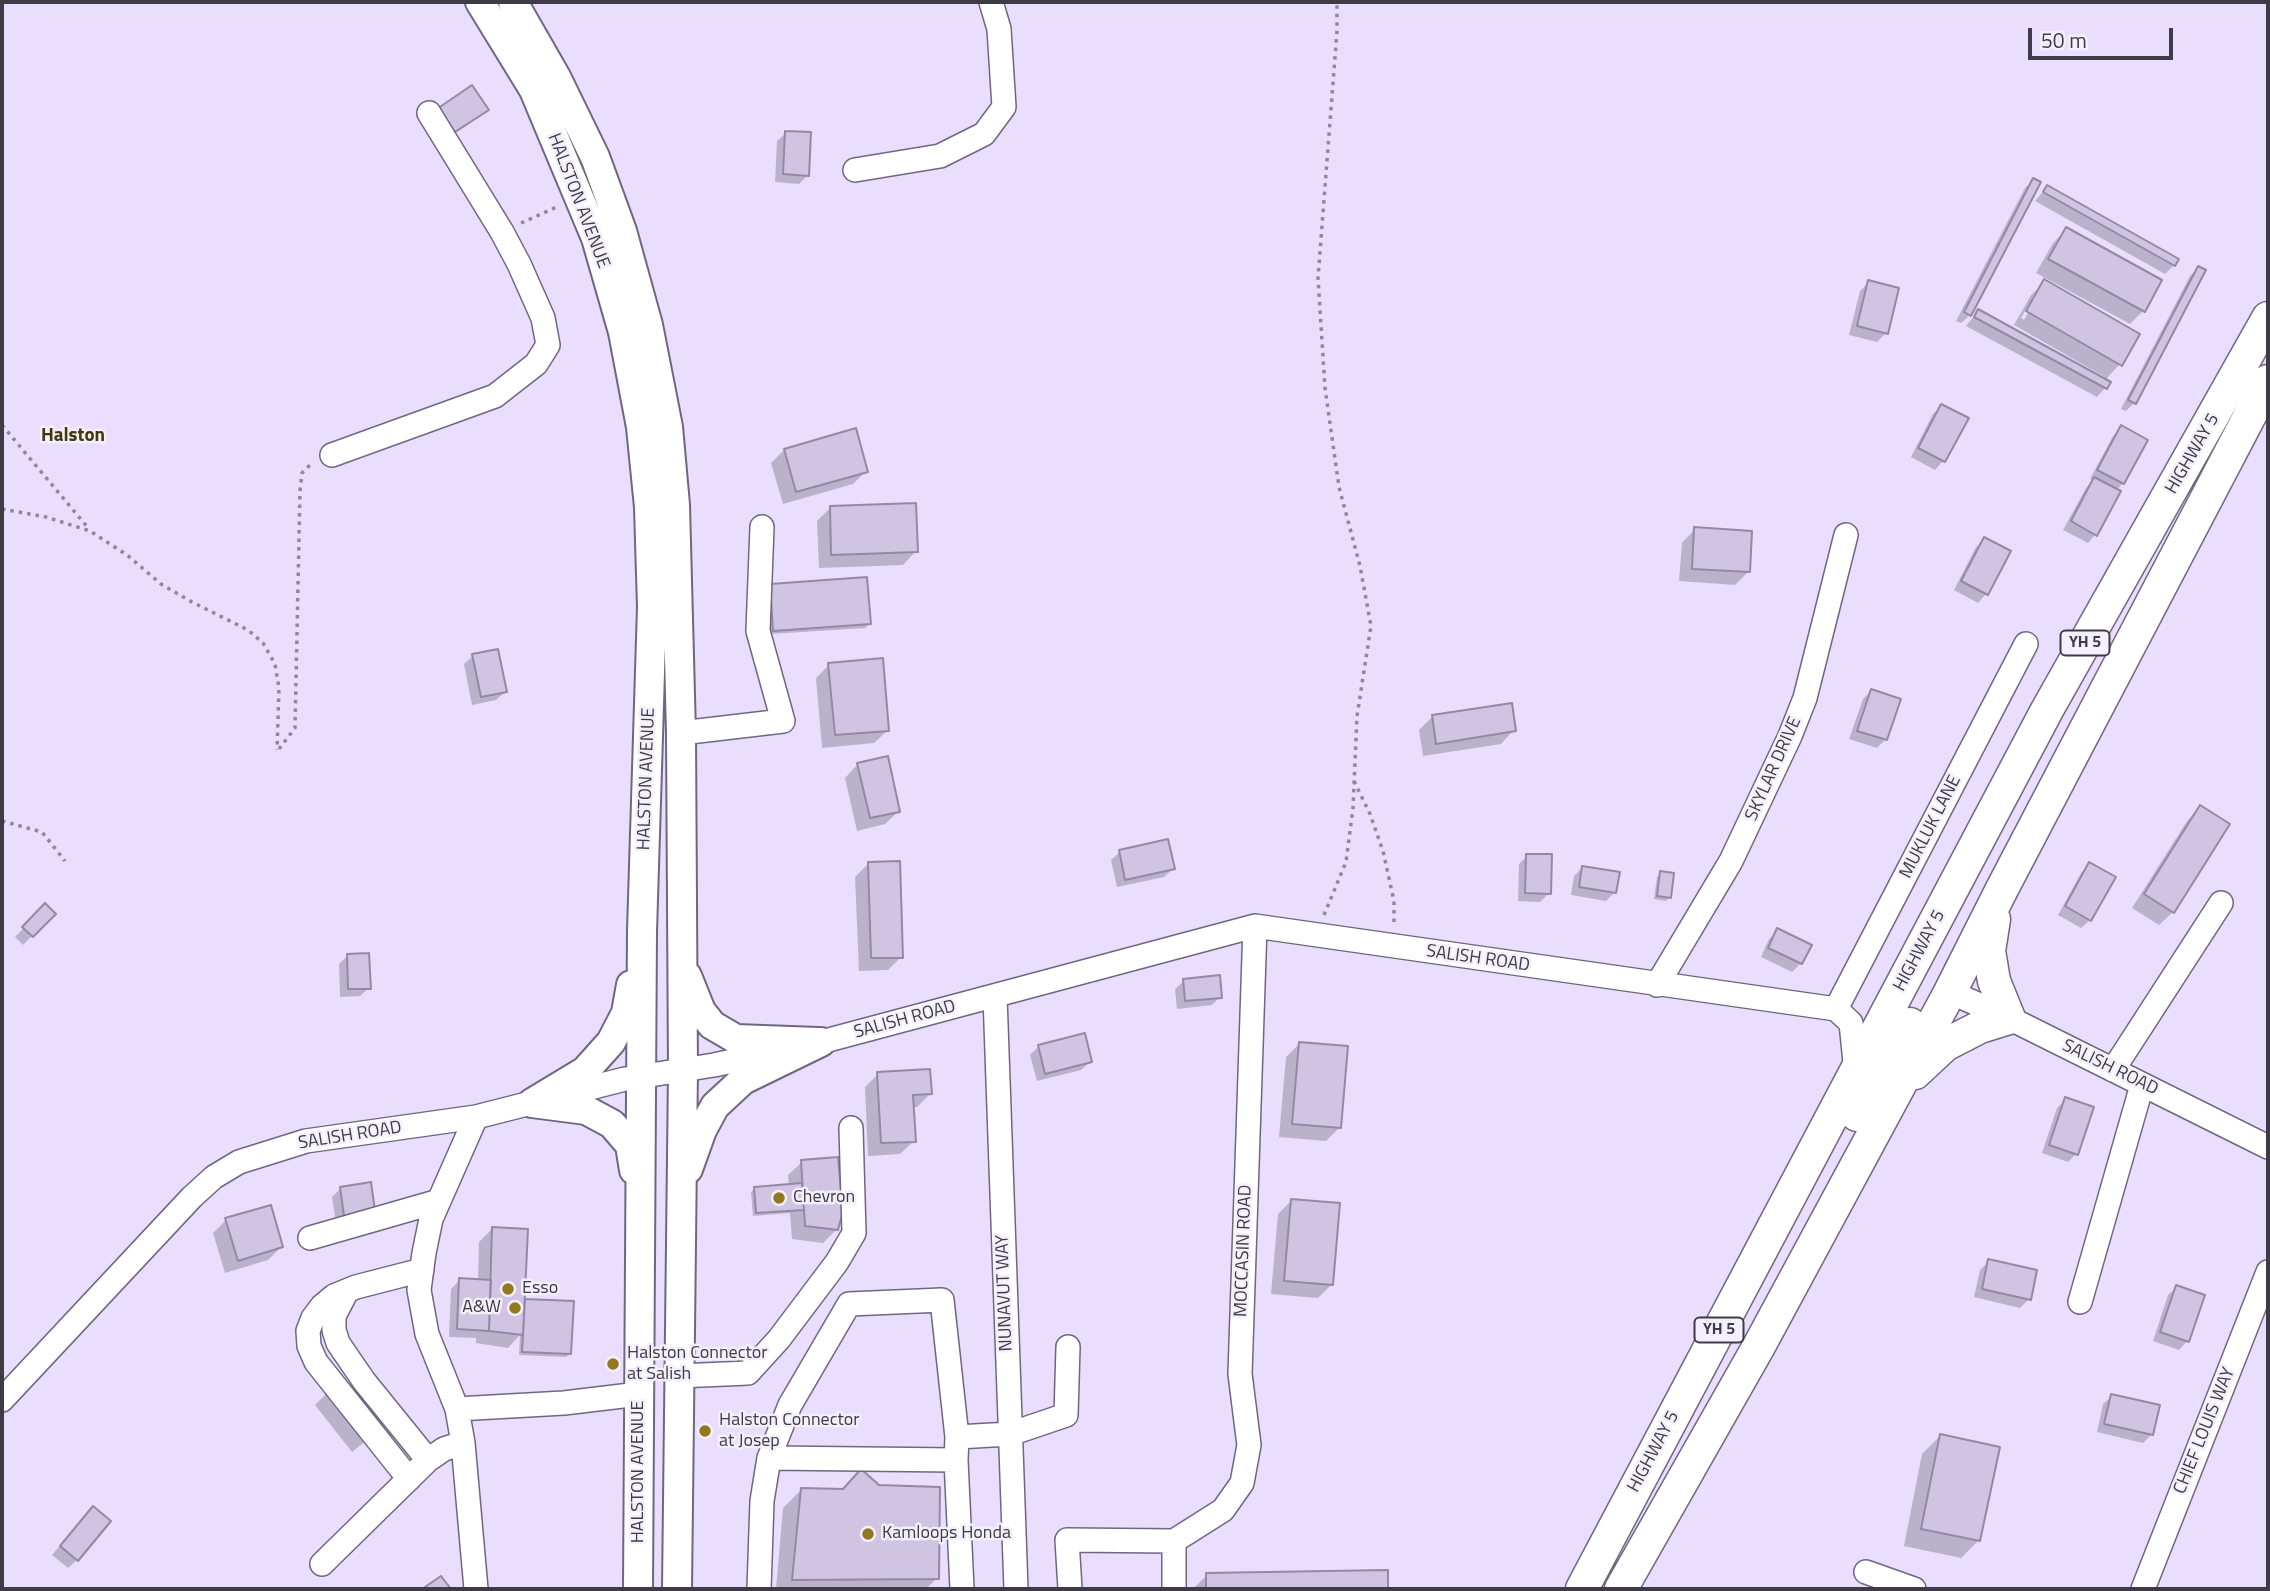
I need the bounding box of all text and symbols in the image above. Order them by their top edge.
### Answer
scale bar [2032,14,2177,58]
text: 50 m [2041,24,2087,56]
street label: HALSTON AVENUE [542,131,614,271]
street label: HIGHWAY 5 [2161,410,2225,498]
district label: Halston [41,425,105,447]
road number: YH 5 [2060,630,2110,656]
street label: HALSTON AVENUE [634,707,660,851]
street label: SKYLAR DRIVE [1741,714,1807,824]
street label: MUKLUK LANE [1896,772,1966,882]
street label: HIGHWAY 5 [1890,907,1950,995]
street label: SALISH ROAD [1425,941,1531,977]
street label: SALISH ROAD [852,996,958,1044]
street label: SALISH ROAD [2058,1035,2162,1101]
street label: SALISH ROAD [297,1117,403,1155]
street label: MOCCASIN ROAD [1231,1184,1257,1318]
place label: Chevron [793,1187,855,1209]
marker: Chevron [771,1190,787,1206]
street label: NUNAVUT WAY [992,1234,1018,1352]
place label: Esso [522,1278,558,1300]
marker: Esso [500,1281,516,1297]
place label: A&W [462,1297,501,1319]
marker: A&W [507,1300,523,1316]
road number: YH 5 [1694,1318,1744,1342]
place label: Halston Connector at Salish [627,1343,768,1386]
marker: Halston Connector at Salish [605,1356,621,1372]
street label: CHIEF LOUIS WAY [2170,1364,2240,1498]
street label: HALSTON AVENUE [628,1401,650,1543]
street label: HIGHWAY 5 [1624,1408,1684,1496]
place label: Halston Connector at Josep [719,1410,860,1452]
marker: Halston Connector at Josep [697,1423,713,1439]
place label: Kamloops Honda [882,1523,1011,1545]
marker: Kamloops Honda [860,1526,876,1542]

